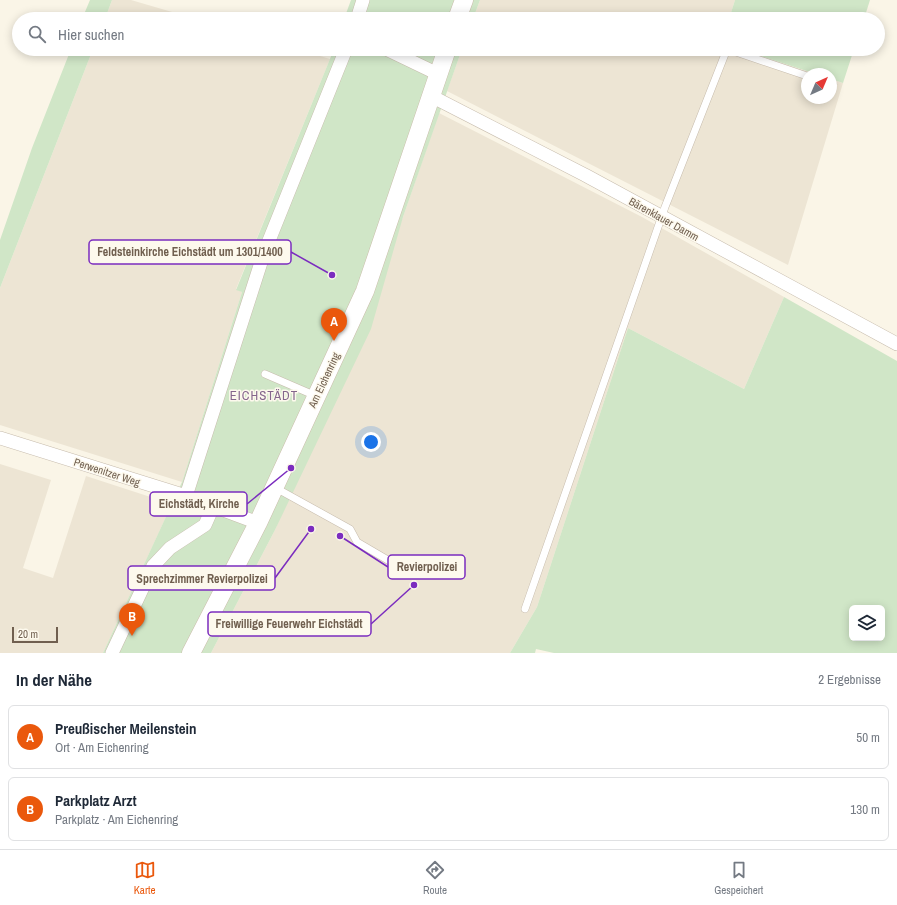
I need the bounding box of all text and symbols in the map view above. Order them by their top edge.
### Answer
search box [12,12,885,56]
icon: search [26,23,48,45]
text: Hier suchen [58,24,124,45]
north arrow [801,68,837,104]
street label: Bärenklauer Damm [627,194,701,244]
callout: Feldsteinkirche Eichstädt um 1301/1400 [89,240,291,264]
text: Feldsteinkirche Eichstädt um 1301/1400 [97,244,283,260]
pin: A [321,308,347,341]
street label: Am Eichenring [305,350,343,411]
district label: EICHSTÄDT [230,387,298,404]
your location [361,432,381,452]
street label: Perwenitzer Weg [72,455,142,489]
callout: Eichstädt, Kirche [150,492,247,516]
text: Eichstädt, Kirche [159,496,240,512]
callout: Revierpolizei [388,555,465,579]
text: Revierpolizei [397,559,458,575]
callout: Sprechzimmer Revierpolizei [128,566,275,590]
text: Sprechzimmer Revierpolizei [136,571,268,587]
pin: B [119,603,145,636]
map controls [849,605,885,641]
button: layers [849,605,885,641]
callout: Freiwillige Feuerwehr Eichstädt [208,612,371,636]
text: Freiwillige Feuerwehr Eichstädt [215,616,363,632]
scale bar [12,625,58,644]
text: 20 m [18,627,38,641]
text: In der Nähe [16,668,92,691]
text: 2 Ergebnisse [818,671,881,688]
text: Preußischer Meilenstein [55,718,197,739]
text: A [26,729,34,746]
text: 50 m [856,729,880,746]
text: Ort · Am Eichenring [55,739,149,756]
text: Parkplatz Arzt [55,790,137,811]
text: B [26,801,34,818]
text: 130 m [850,801,880,818]
text: Parkplatz · Am Eichenring [55,811,178,828]
tab: Karte [134,859,156,897]
tab: Route [423,859,447,897]
tab: Gespeichert [714,859,763,897]

